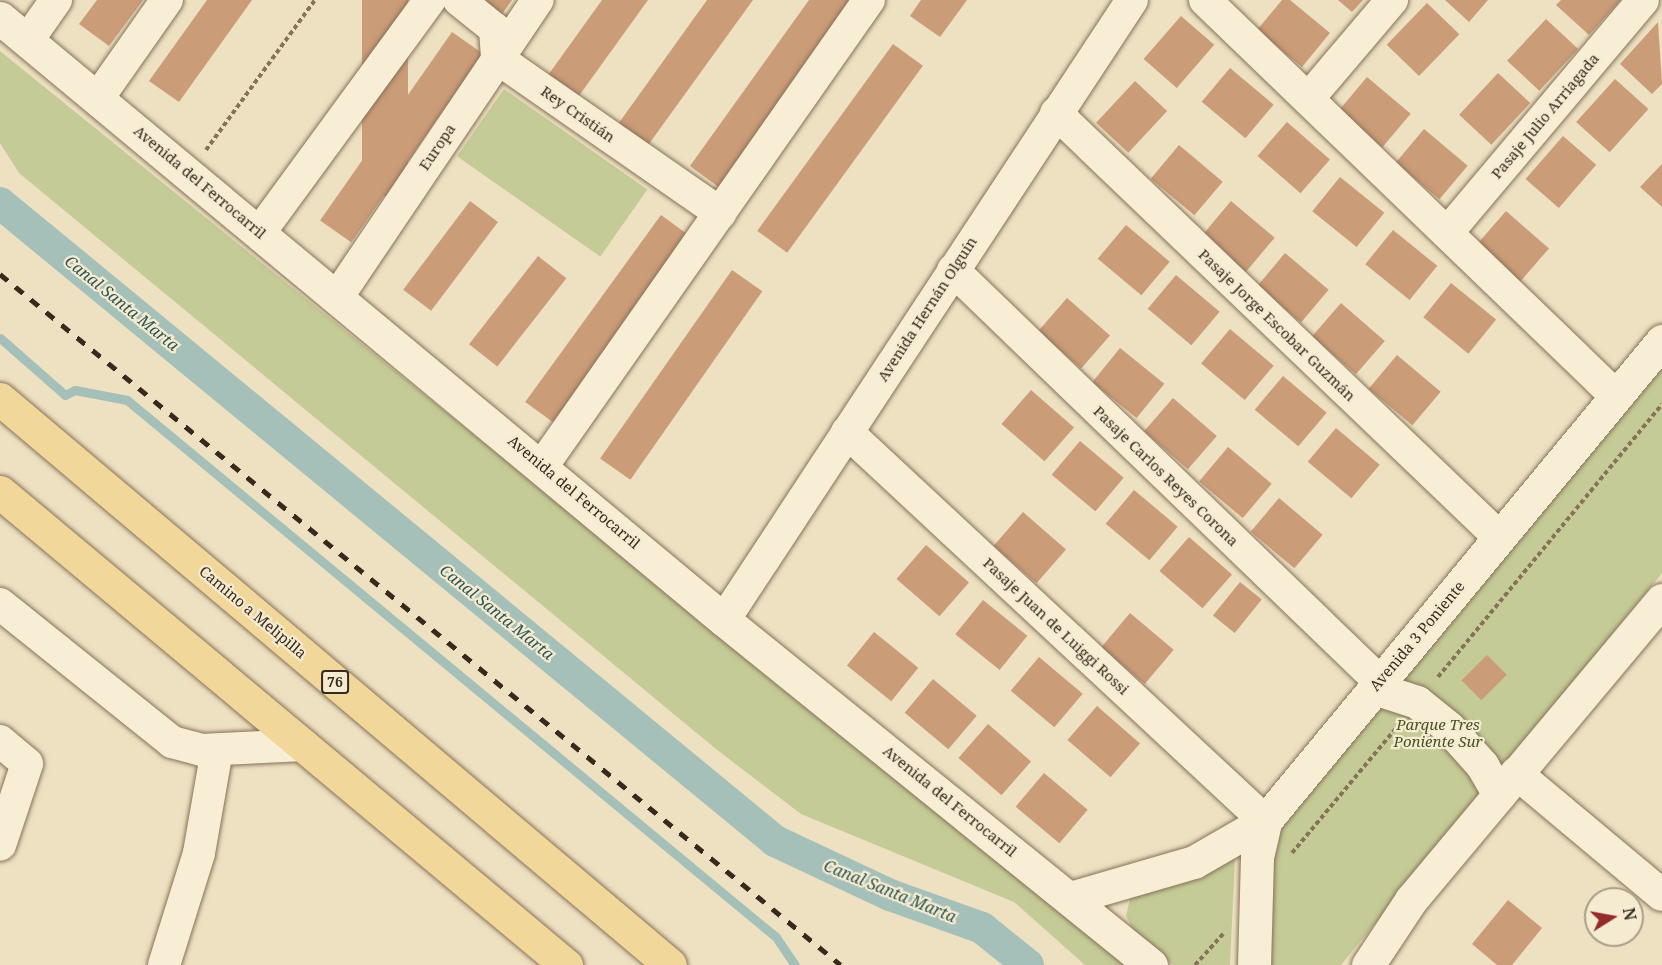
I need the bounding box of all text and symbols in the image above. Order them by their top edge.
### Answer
street label: Pasaje Julio Arriagada [1487,50,1603,182]
street label: Rey Cristián [537,82,619,146]
street label: Europa [415,120,459,174]
street label: Avenida del Ferrocarril [130,122,270,242]
street label: Avenida Hernán Olguín [873,233,981,385]
street label: Pasaje Jorge Escobar Guzmán [1195,245,1359,405]
water label: Canal Santa Marta [61,251,183,355]
street label: Pasaje Carlos Reyes Corona [1090,402,1242,550]
street label: Avenida del Ferrocarril [504,432,644,552]
street label: Pasaje Juan de Luiggi Rossi [979,554,1133,698]
water label: Canal Santa Marta [436,560,558,664]
street label: Camino a Melipilla [196,562,310,662]
street label: Avenida 3 Poniente [1366,577,1468,695]
road number: 76 [320,671,350,693]
park label: Parque Tres Poniente Sur [1394,715,1482,750]
street label: Avenida del Ferrocarril [880,742,1020,860]
water label: Canal Santa Marta [821,856,959,926]
north arrow [1584,887,1644,947]
text: N [1618,906,1642,922]

